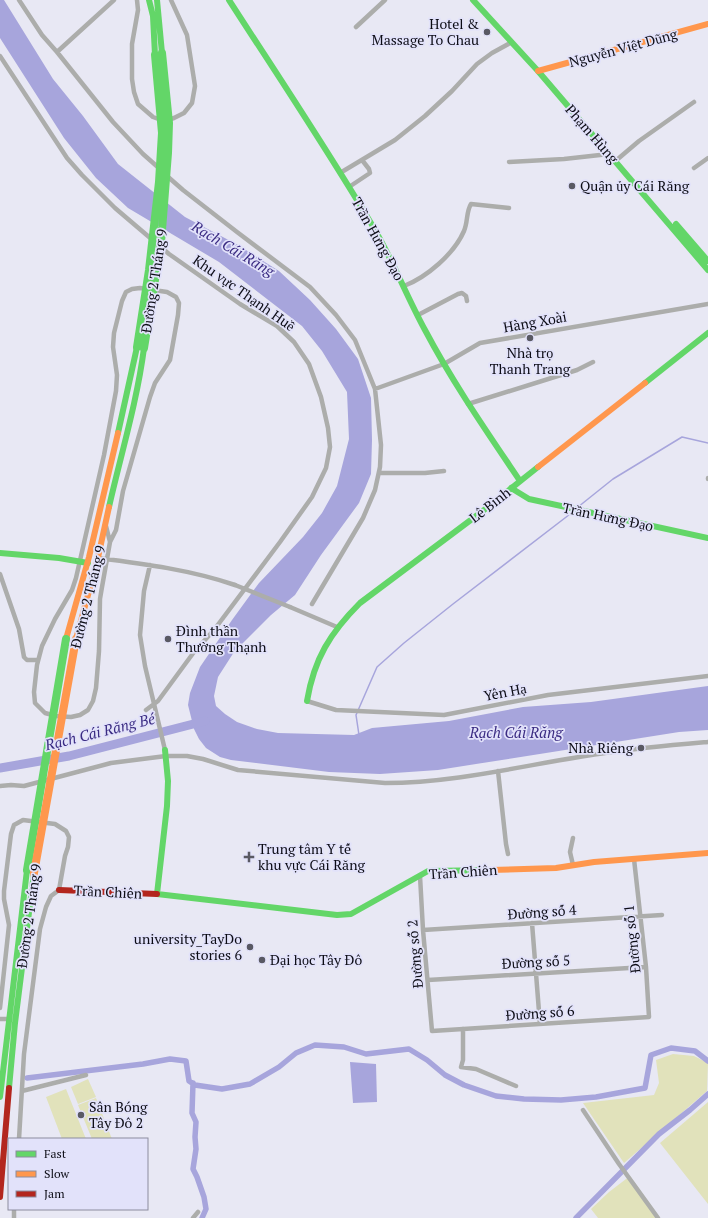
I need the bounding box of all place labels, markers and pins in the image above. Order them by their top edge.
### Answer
place label: Hotel & Massage To Chau [372,14,479,49]
marker: Hotel & Massage To Chau [482,27,492,37]
place label: Quận ủy Cái Răng [580,176,690,195]
marker: Quận ủy Cái Răng [567,181,577,191]
marker: Nhà trọ Thanh Trang [525,333,535,343]
place label: Nhà trọ Thanh Trang [490,343,571,378]
place label: Đình thần Thường Thạnh [176,621,267,656]
marker: Đình thần Thường Thạnh [163,634,173,644]
place label: Nhà Riêng [568,738,634,757]
marker: Nhà Riêng [636,743,646,753]
place label: Trung tâm Y tế khu vực Cái Răng [258,839,365,874]
marker: Trung tâm Y tế khu vực Cái Răng [243,851,255,863]
place label: university_TayDo stories 6 [134,929,243,964]
marker: university_TayDo stories 6 [245,942,255,952]
place label: Đại học Tây Đô [270,950,362,969]
marker: Đại học Tây Đô [257,955,267,965]
place label: Sân Bóng Tây Đô 2 [89,1097,148,1132]
marker: Sân Bóng Tây Đô 2 [76,1110,86,1120]

